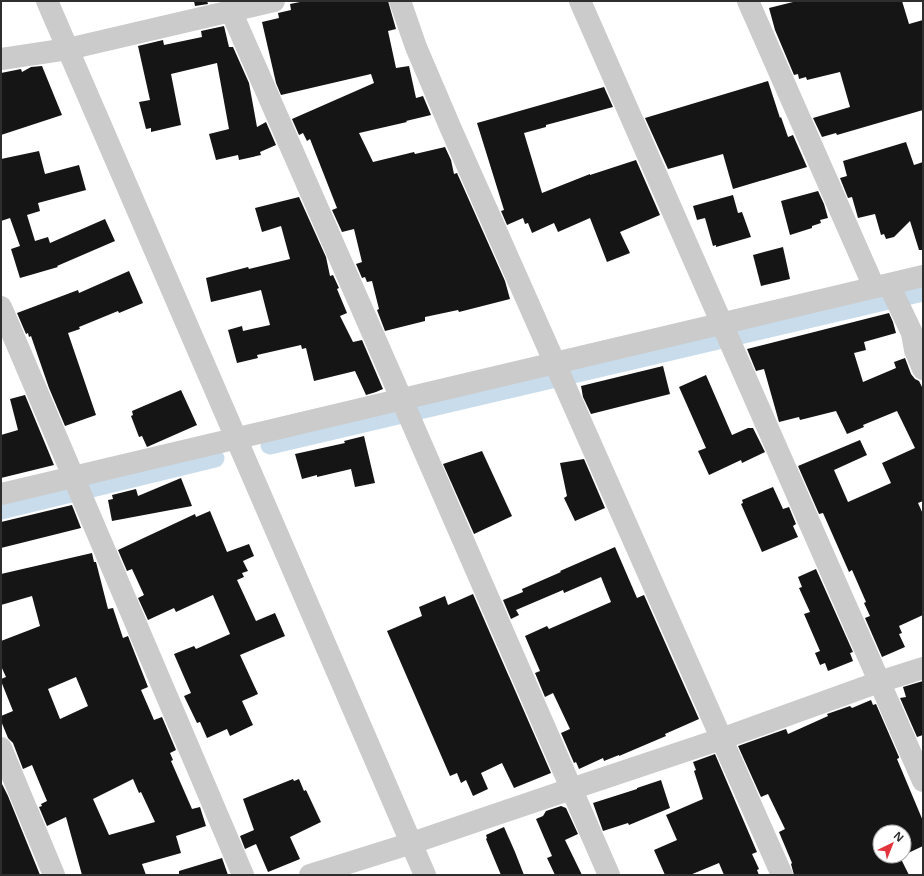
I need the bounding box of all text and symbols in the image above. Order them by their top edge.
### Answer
north arrow [872,824,912,864]
text: N [891,828,908,845]

